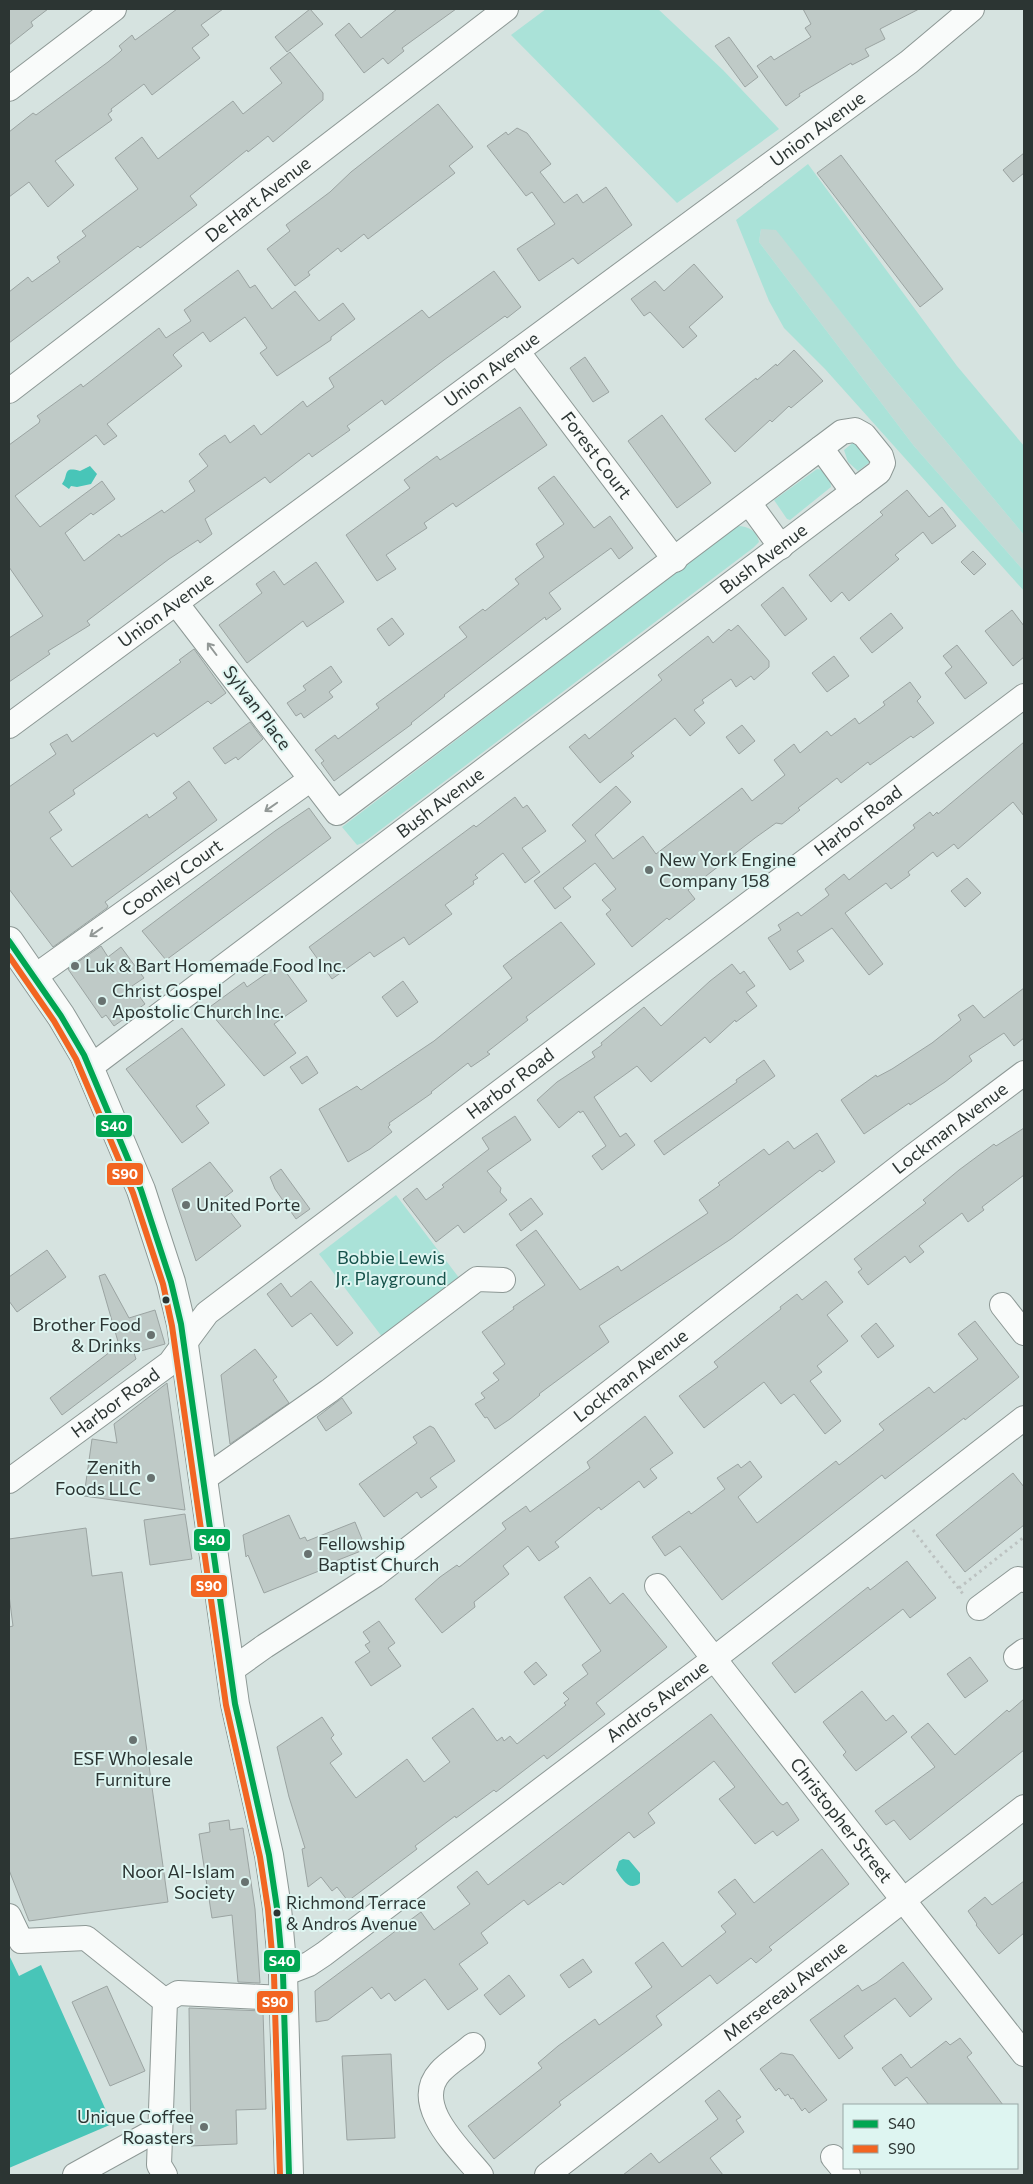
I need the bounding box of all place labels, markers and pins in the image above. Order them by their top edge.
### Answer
place label: New York Engine Company 158 [659,848,796,891]
marker: New York Engine Company 158 [643,864,655,876]
place label: Luk & Bart Homemade Food Inc. [85,954,346,976]
marker: Luk & Bart Homemade Food Inc. [69,960,81,972]
place label: Christ Gospel Apostolic Church Inc. [112,979,284,1022]
marker: Christ Gospel Apostolic Church Inc. [96,995,108,1007]
place label: United Porte [196,1193,300,1215]
marker: United Porte [180,1199,192,1211]
unlabelled marker [161,1295,171,1305]
place label: Brother Food & Drinks [32,1313,141,1356]
marker: Brother Food & Drinks [145,1329,157,1341]
place label: Zenith Foods LLC [55,1456,141,1499]
marker: Zenith Foods LLC [145,1472,157,1484]
place label: Fellowship Baptist Church [318,1532,439,1575]
marker: Fellowship Baptist Church [302,1548,314,1560]
marker: ESF Wholesale Furniture [127,1734,139,1746]
place label: ESF Wholesale Furniture [73,1747,193,1790]
place label: Noor Al-Islam Society [122,1860,235,1903]
marker: Noor Al-Islam Society [239,1876,251,1888]
place label: Richmond Terrace & Andros Avenue [286,1892,426,1934]
marker: Richmond Terrace & Andros Avenue [272,1908,282,1918]
place label: Unique Coffee Roasters [77,2105,194,2148]
marker: Unique Coffee Roasters [198,2121,210,2133]

